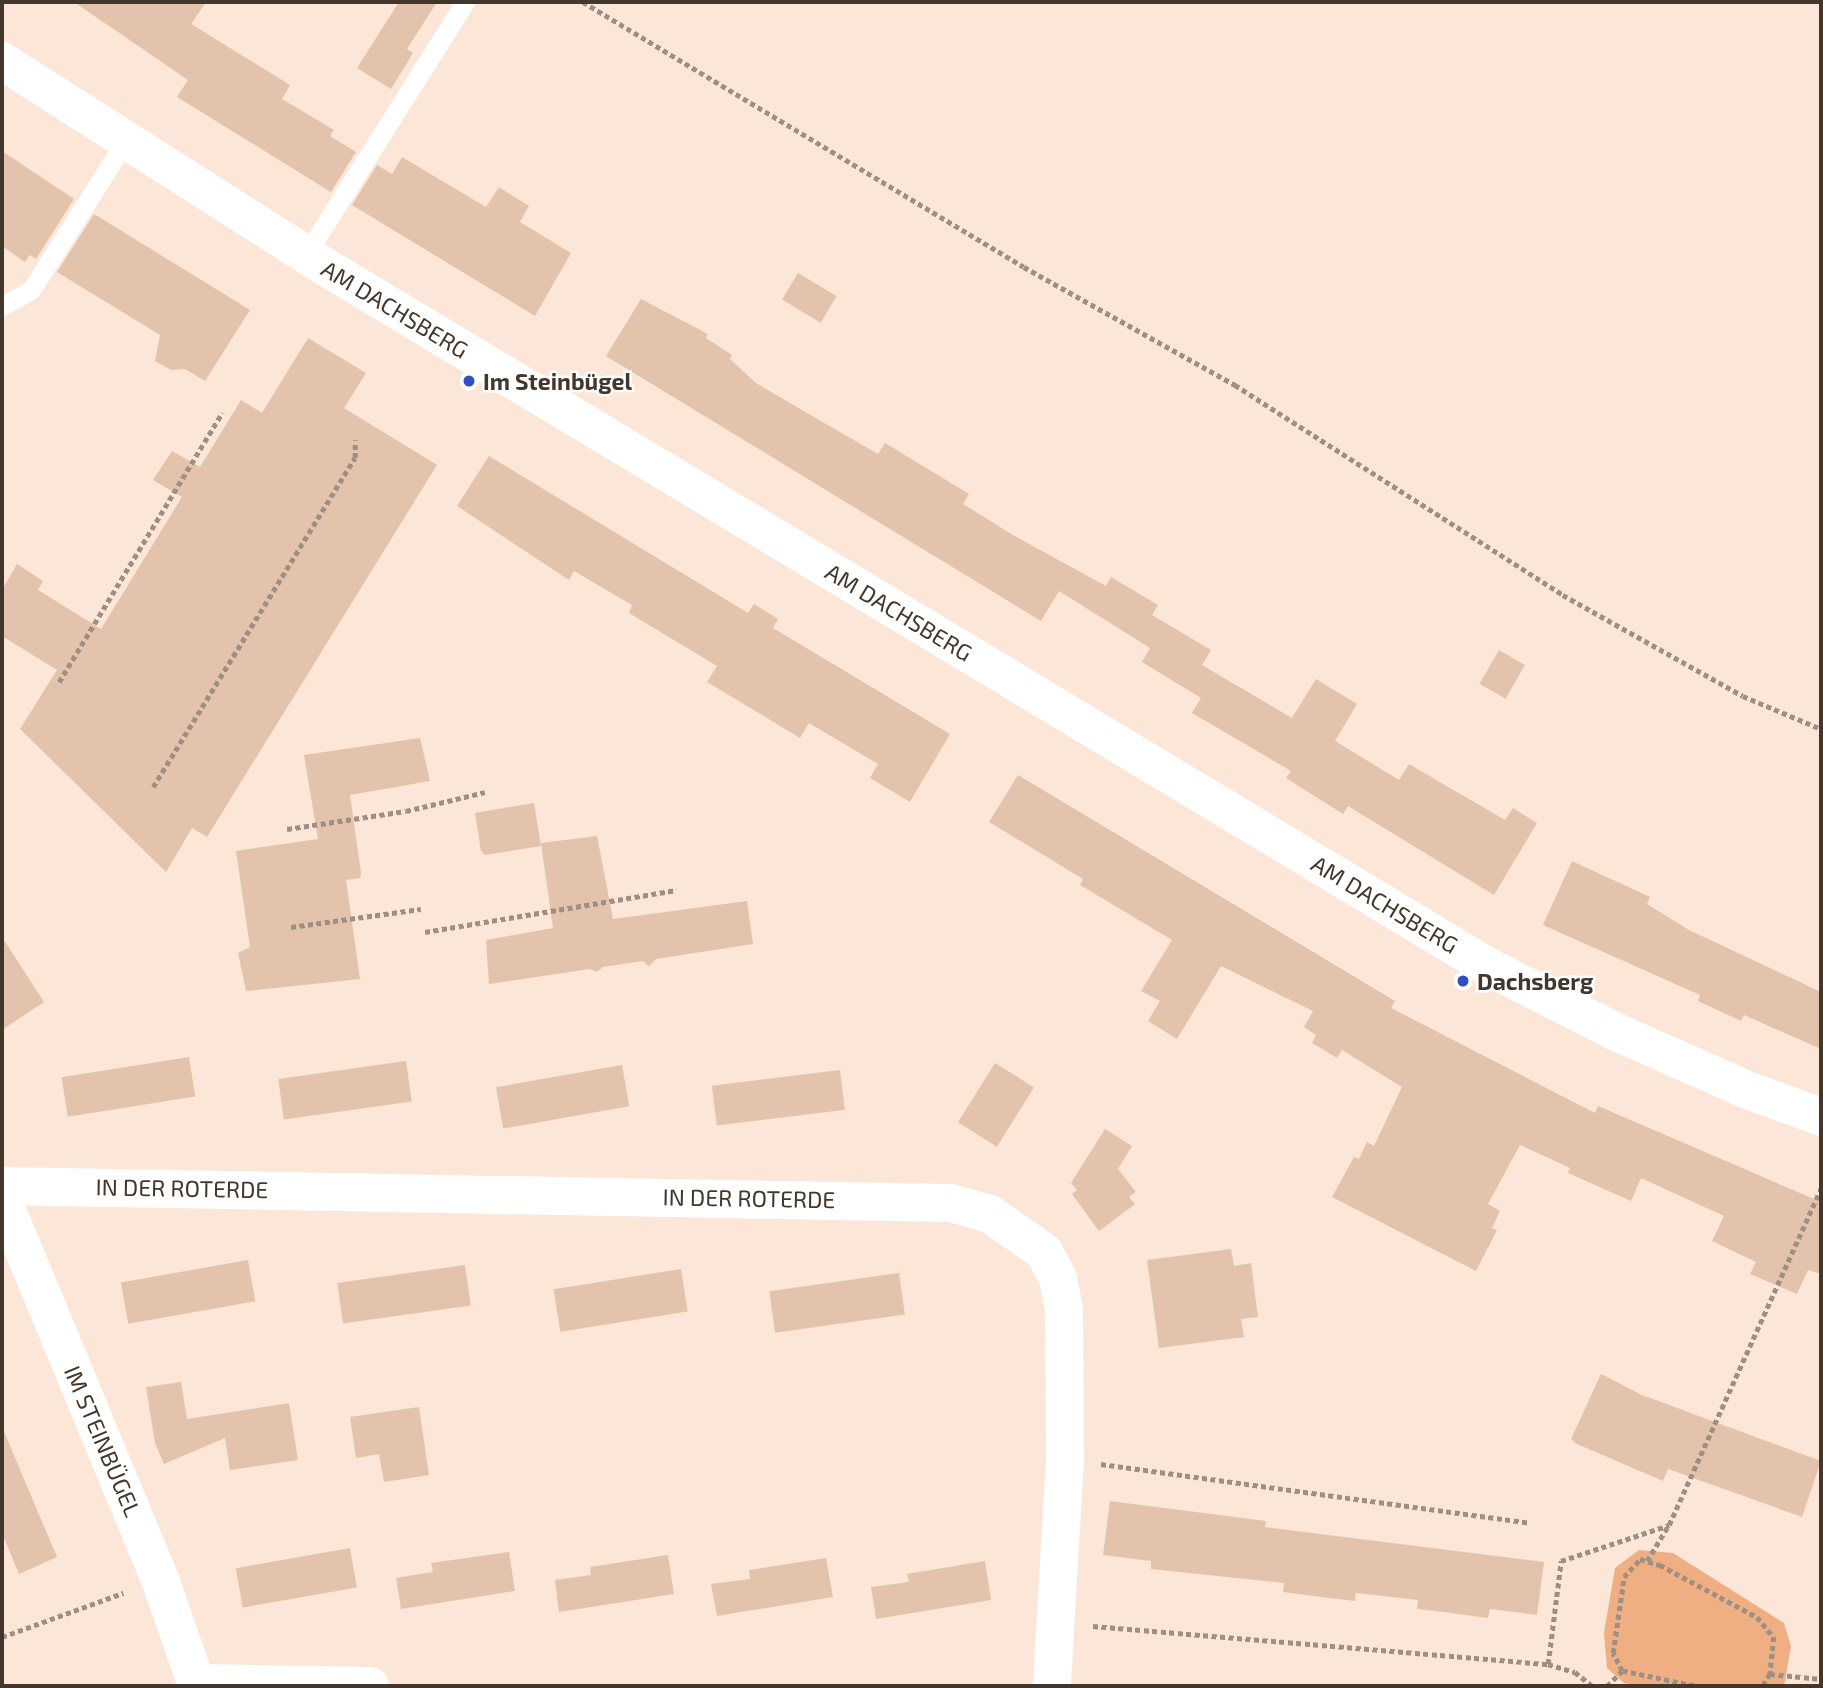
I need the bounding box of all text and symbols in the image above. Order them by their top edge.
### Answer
street label: AM DACHSBERG [317,254,473,364]
place label: Im Steinbügel [483,367,632,395]
marker: Im Steinbügel [461,373,477,389]
street label: AM DACHSBERG [821,557,977,667]
street label: AM DACHSBERG [1307,849,1463,959]
place label: Dachsberg [1477,967,1593,995]
marker: Dachsberg [1455,973,1471,989]
street label: IN DER ROTERDE [95,1173,269,1203]
street label: IN DER ROTERDE [662,1183,836,1213]
street label: IM STEINBÜGEL [59,1361,147,1521]

